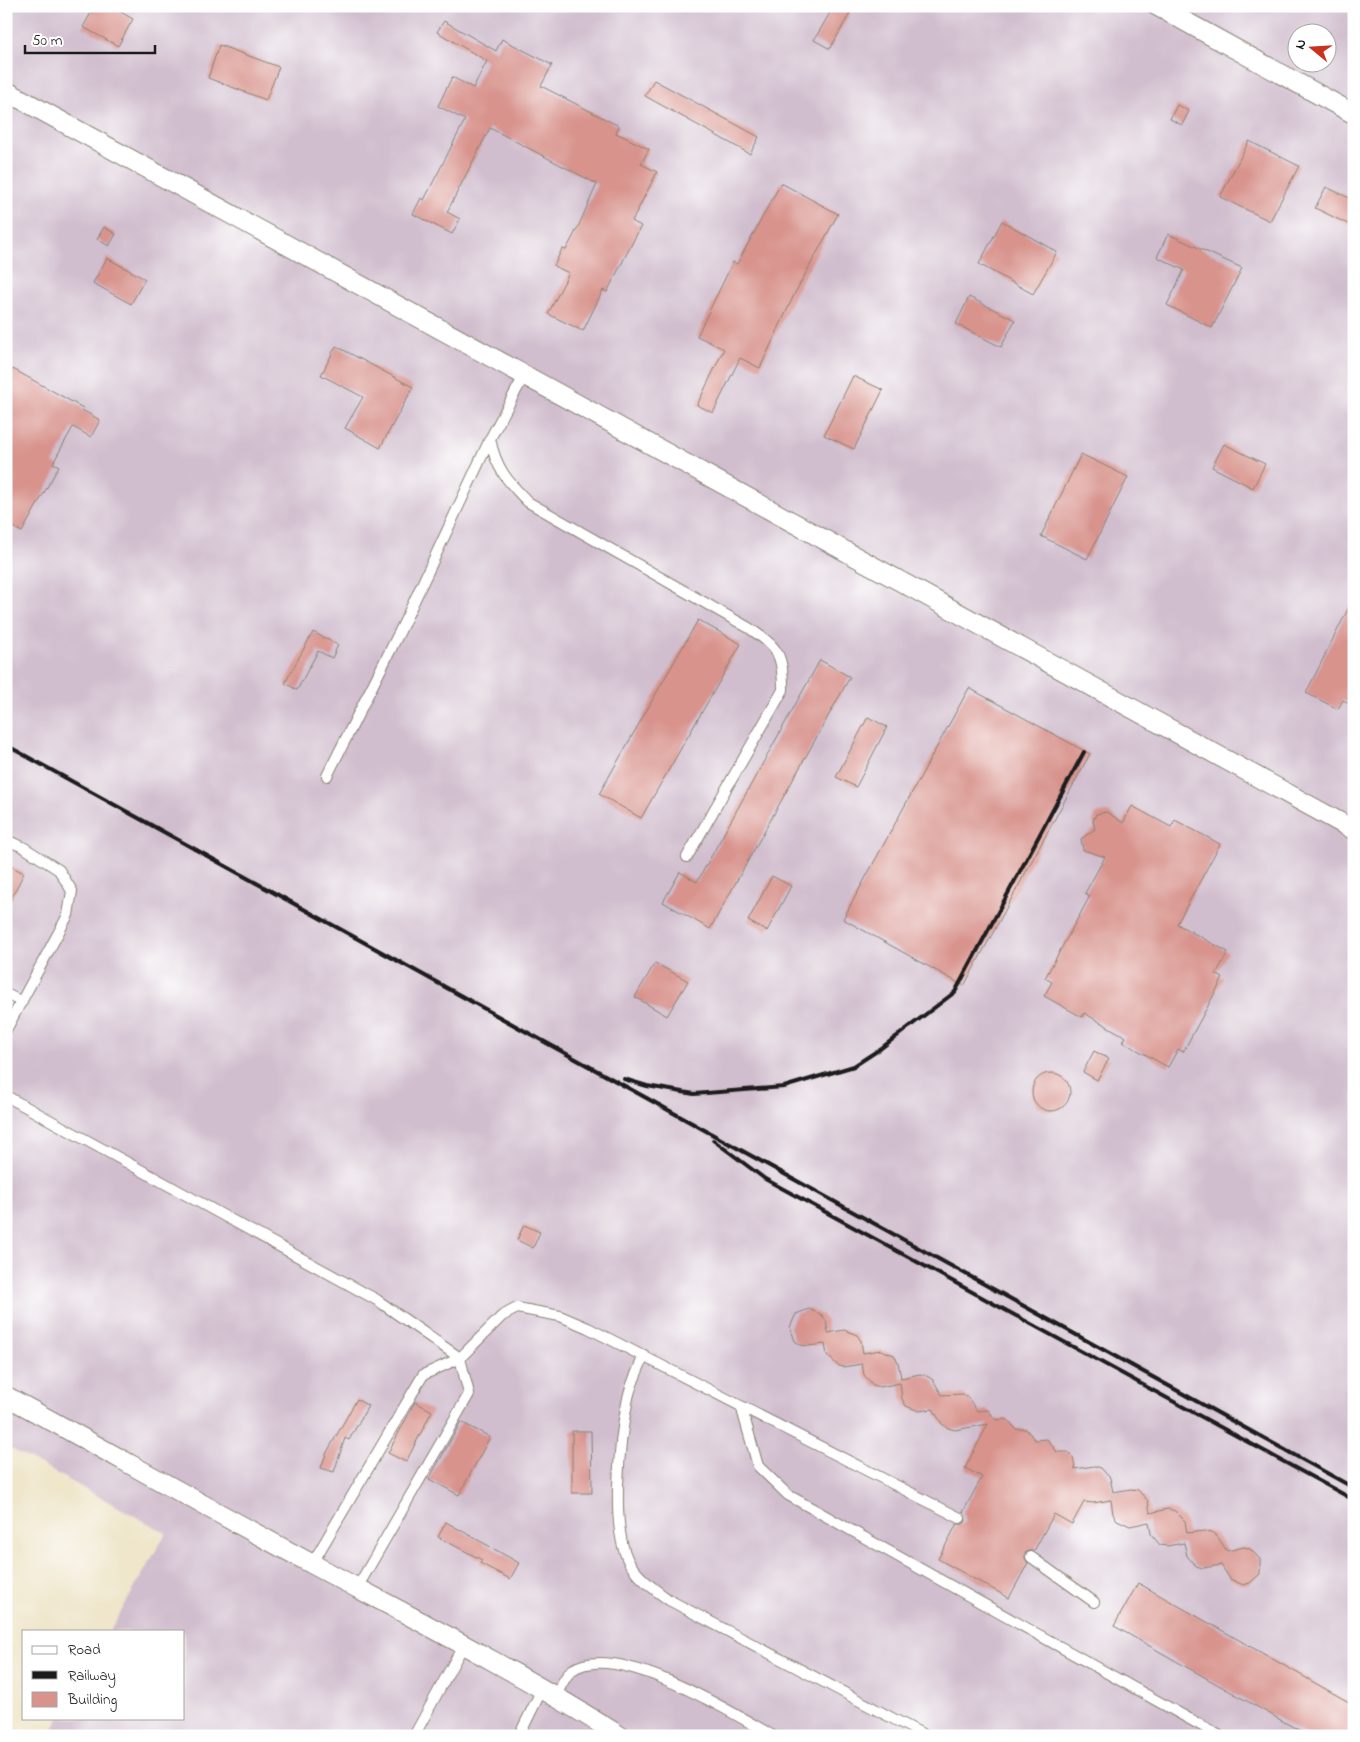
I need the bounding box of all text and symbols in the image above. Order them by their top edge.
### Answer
scale bar [25,22,155,54]
north arrow [1288,22,1338,72]
text: 50 m [32,30,63,52]
text: N [1290,37,1313,52]
legend [22,1630,185,1720]
text: Road [68,1639,101,1661]
text: Railway [68,1665,116,1688]
text: Building [67,1689,117,1712]

